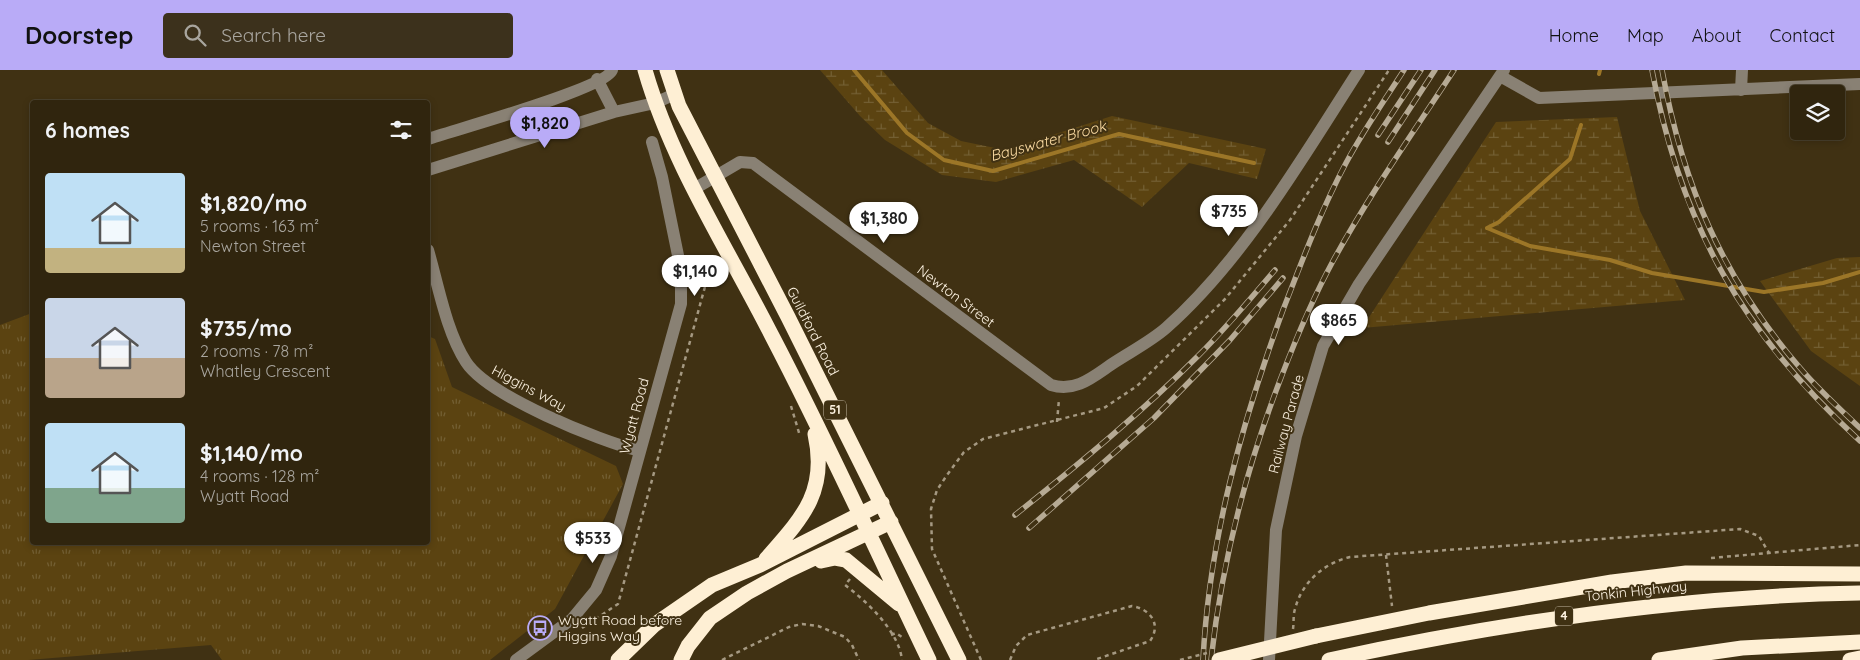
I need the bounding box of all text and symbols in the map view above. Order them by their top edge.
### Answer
search box [163,13,513,58]
text: Doorstep [25,20,133,50]
icon: search [181,21,209,49]
text: Search here [221,23,326,47]
text: Home [1549,24,1599,47]
text: Map [1627,24,1664,47]
text: About [1692,24,1742,47]
text: Contact [1770,24,1835,47]
map controls [1790,85,1845,140]
button: layers [1790,85,1845,140]
pin: $1,820 [504,106,586,149]
text: $1,820 [521,113,569,133]
water label: Bayswater Brook [988,115,1110,165]
icon: filters [387,116,415,144]
text: 6 homes [45,117,130,143]
text: $1,820/mo [200,190,307,216]
icon: home [85,193,145,253]
pin: $735 [1199,194,1259,237]
text: $735 [1211,201,1247,221]
pin: $1,380 [843,202,925,244]
text: $1,380 [860,208,908,228]
text: 5 rooms · 163 m² [200,216,319,236]
text: Newton Street [200,236,306,256]
pin: $1,140 [654,254,736,297]
text: $1,140 [673,261,717,281]
street label: Newton Street [914,261,999,331]
street label: Guildford Road [783,284,843,378]
pin: $865 [1309,304,1369,346]
text: $865 [1321,310,1357,330]
text: $735/mo [200,315,292,341]
icon: home [85,318,145,378]
text: 2 rooms · 78 m² [200,341,313,361]
text: Whatley Crescent [200,361,330,381]
street label: Higgins Way [489,361,569,415]
street label: Railway Parade [1264,373,1308,475]
street label: Wyatt Road [615,376,653,456]
road number: 51 [824,400,846,420]
text: $1,140/mo [200,440,303,466]
icon: home [85,443,145,503]
text: 4 rooms · 128 m² [200,466,319,486]
text: Wyatt Road [200,486,289,506]
pin: $533 [563,522,623,564]
text: $533 [575,528,611,548]
street label: Tonkin Highway [1584,577,1688,605]
road number: 4 [1555,606,1573,626]
place label: Wyatt Road before Higgins Way [558,611,682,645]
bus stop icon: Wyatt Road before Higgins Way [527,615,553,641]

